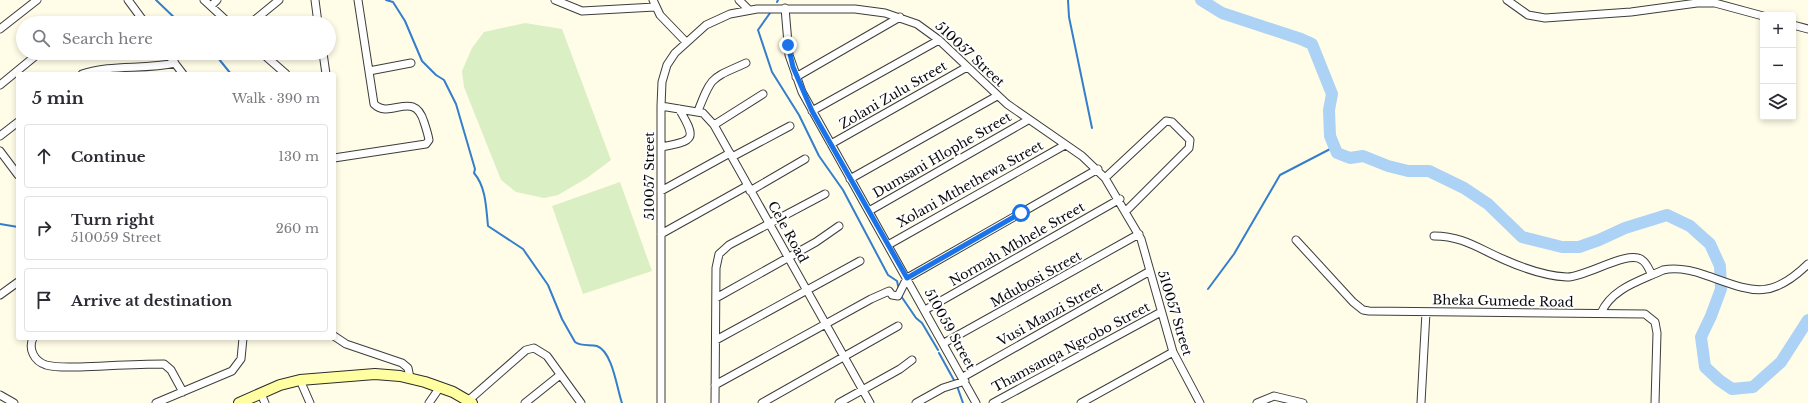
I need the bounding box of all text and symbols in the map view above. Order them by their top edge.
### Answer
map controls [1760,12,1796,120]
button: + [1760,12,1796,48]
search box [16,16,336,60]
street label: 510057 Street [932,18,1008,90]
icon: search [30,27,52,49]
text: Search here [62,29,153,48]
route end [779,36,797,54]
button: − [1760,48,1796,84]
street label: Zolani Zulu Street [836,57,950,133]
button: layers [1760,84,1796,120]
text: 5 min [32,88,84,109]
text: Walk · 390 m [232,90,320,107]
street label: Dumsani Hlophe Street [870,108,1014,202]
street label: 510057 Street [641,132,658,220]
street label: Xolani Mthethewa Street [894,137,1046,231]
icon: ahead [33,145,55,167]
text: Continue [71,147,146,166]
text: 130 m [278,148,319,165]
street label: Cele Road [764,198,812,266]
street label: Normah Mbhele Street [946,198,1088,290]
route start [1012,204,1030,222]
text: Turn right [71,210,154,229]
icon: right [33,217,55,239]
text: 260 m [276,220,319,237]
text: 510059 Street [71,229,161,246]
street label: Mdubosi Street [987,247,1085,311]
street label: 510057 Street [1154,268,1196,358]
street label: Vusi Manzi Street [994,278,1106,350]
street label: 510059 Street [921,285,979,373]
icon: arrive [33,289,55,311]
text: Arrive at destination [71,291,232,310]
street label: Bheka Gumede Road [1432,291,1574,311]
street label: Thamsanqa Ngcobo Street [989,298,1153,396]

